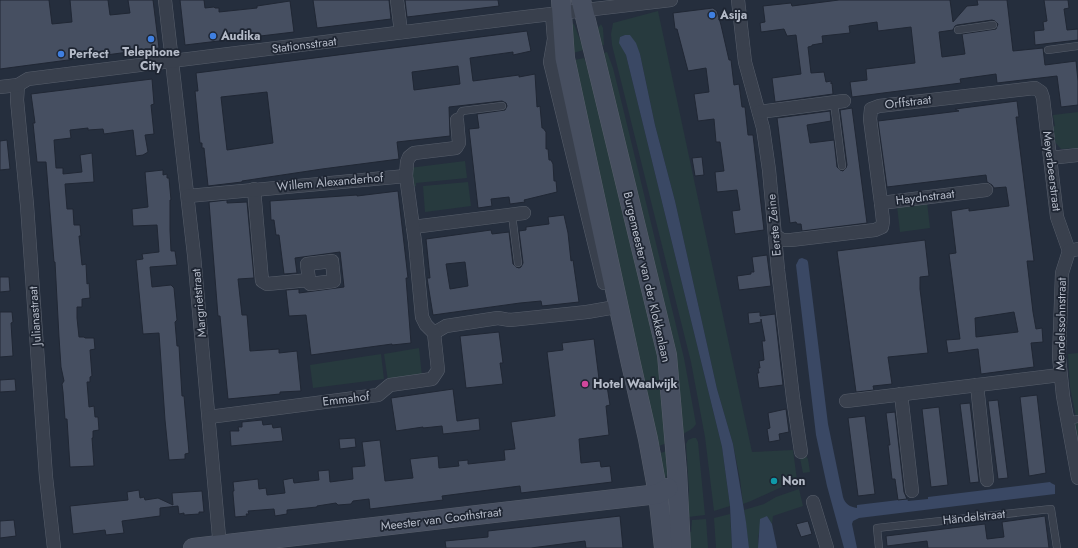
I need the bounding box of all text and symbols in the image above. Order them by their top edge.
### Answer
place label: Asija [719,6,747,24]
marker: Asija [707,10,717,20]
place label: Audika [220,27,261,45]
marker: Audika [208,31,218,41]
street label: Stationsstraat [271,32,338,58]
marker: Telephone City [146,34,156,44]
place label: Telephone City [122,43,180,75]
place label: Perfect [69,45,109,63]
marker: Perfect [56,49,66,59]
street label: Orffstraat [884,90,932,114]
street label: Meyerbeerstraat [1038,130,1066,212]
street label: Willem Alexanderhof [276,168,385,196]
street label: Haydnstraat [895,184,955,210]
street label: Burgemeester van der Klokkenlaan [619,190,675,364]
street label: Eerste Zeine [762,193,786,257]
street label: Margrietstraat [187,268,211,338]
street label: Mendelssohnstraat [1051,277,1071,371]
street label: Julianastraat [24,286,46,348]
place label: Hotel Waalwijk [593,375,678,393]
marker: Hotel Waalwijk [580,379,590,389]
street label: Emmahof [321,387,371,411]
place label: Non [782,472,806,490]
marker: Non [769,476,779,486]
street label: Meester van Coothstraat [380,503,502,535]
street label: Händelstraat [942,505,1006,529]

